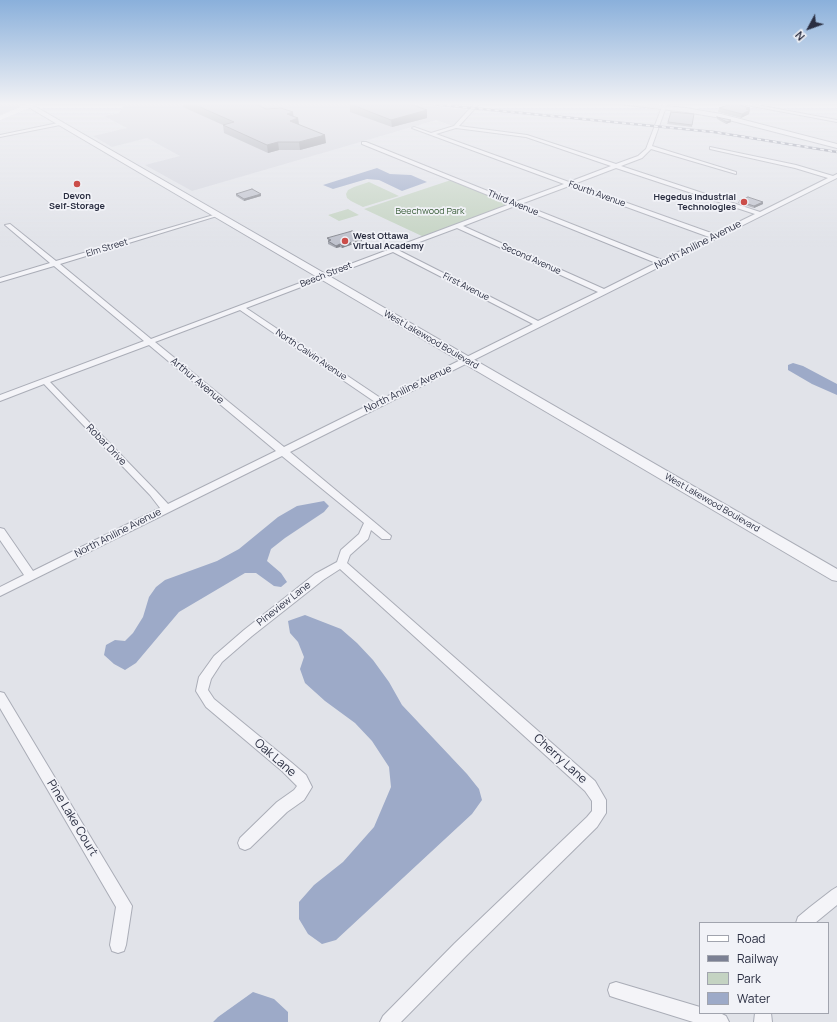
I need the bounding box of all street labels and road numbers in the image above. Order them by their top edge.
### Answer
street label: Fourth Avenue [567,179,627,209]
street label: Third Avenue [486,188,540,218]
street label: North Aniline Avenue [653,218,743,272]
street label: Elm Street [85,237,129,259]
street label: Second Avenue [499,241,563,277]
street label: Beech Street [299,260,353,290]
street label: First Avenue [441,271,491,303]
street label: West Lakewood Boulevard [382,308,480,372]
street label: North Calvin Avenue [273,327,349,383]
street label: Arthur Avenue [168,355,226,407]
street label: North Aniline Avenue [362,363,454,415]
street label: Robar Drive [83,422,129,468]
street label: West Lakewood Boulevard [663,471,761,535]
street label: North Aniline Avenue [73,506,163,560]
street label: Pineview Lane [255,579,313,629]
street label: Cherry Lane [530,731,590,787]
street label: Oak Lane [251,736,299,780]
street label: Pine Lake Court [44,777,100,859]

